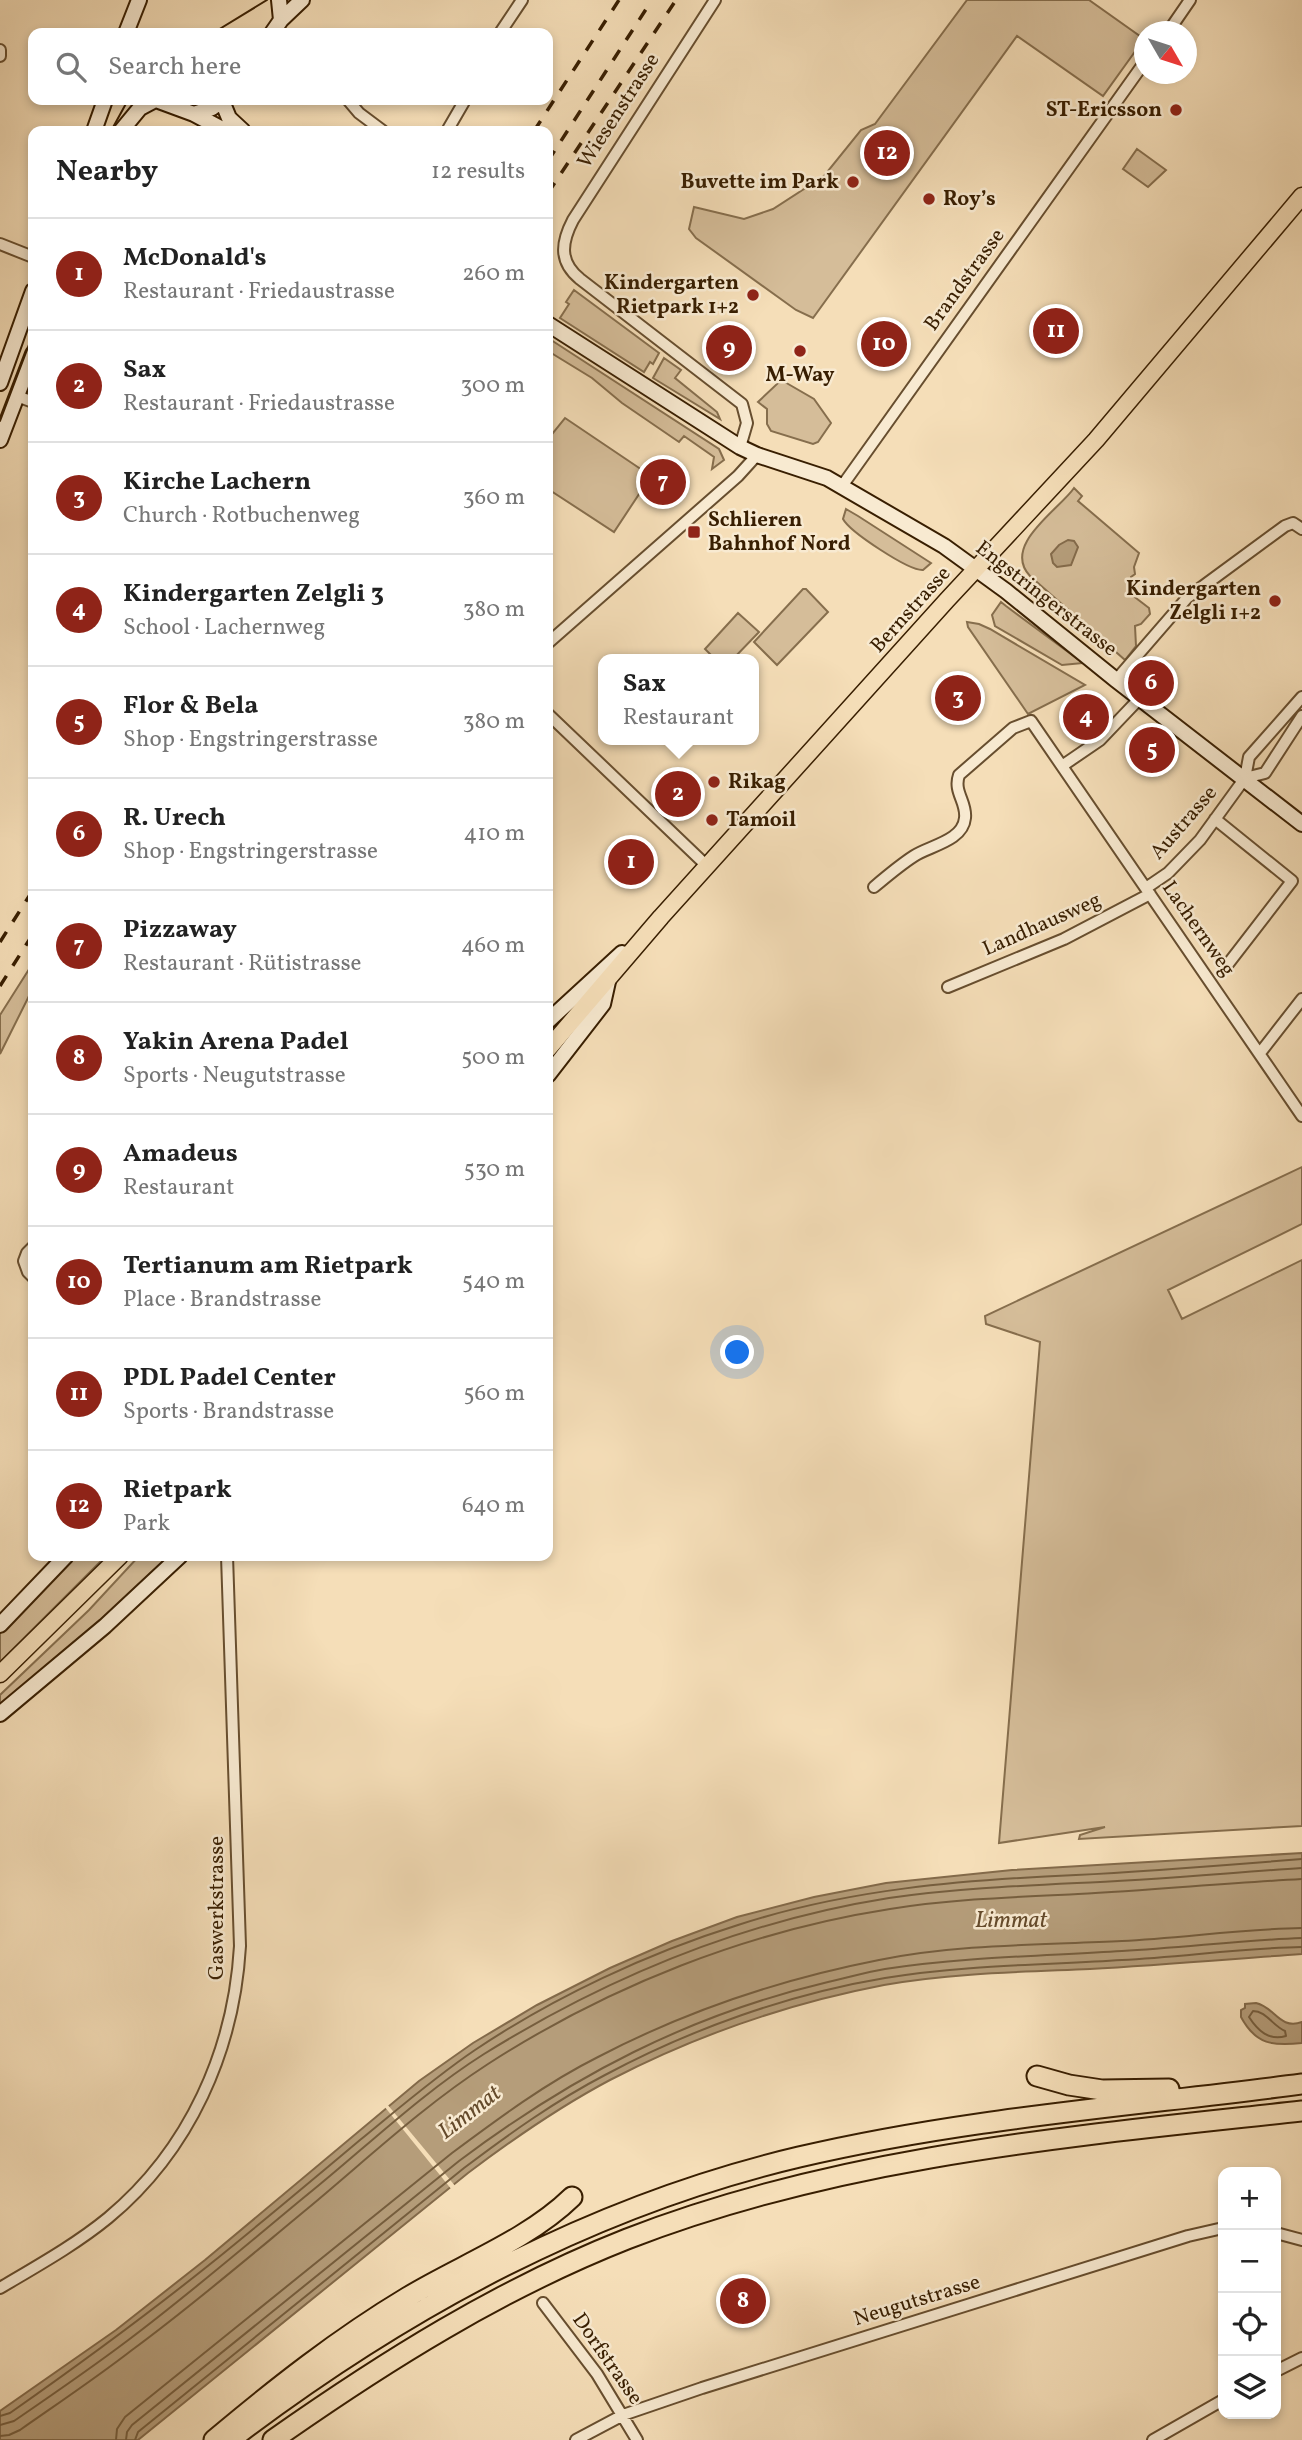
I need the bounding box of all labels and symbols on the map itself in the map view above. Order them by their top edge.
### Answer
north arrow [1134,21,1197,84]
street label: Wiesenstrasse [571,48,667,174]
place label: ST-Ericsson [1046,96,1162,125]
marker: ST-Ericsson [1168,102,1184,118]
pin: 12 [864,127,910,179]
place label: Buvette im Park [681,168,839,197]
marker: Buvette im Park [845,174,861,190]
place label: Roy’s [943,185,996,214]
marker: Roy’s [921,191,937,207]
street label: Brandstrasse [918,223,1012,337]
place label: Kindergarten Rietpark 1+2 [604,269,739,322]
marker: Kindergarten Rietpark 1+2 [745,287,761,303]
pin: 11 [1033,305,1079,357]
pin: 10 [861,318,907,370]
pin: 9 [706,322,752,374]
marker: M-Way [792,343,808,359]
place label: M-Way [765,361,835,390]
pin: 7 [640,456,686,508]
place label: Schlieren Bahnhof Nord [708,506,851,559]
marker: Schlieren Bahnhof Nord [686,524,702,540]
street label: Engstringerstrasse [969,534,1123,664]
street label: Bernstrasse [864,560,958,660]
place label: Kindergarten Zelgli 1+2 [1126,575,1261,628]
marker: Kindergarten Zelgli 1+2 [1267,593,1283,609]
pin: 6 [1128,657,1174,709]
pin: 3 [935,672,981,724]
pin: 4 [1063,691,1109,743]
pin: 5 [1129,724,1175,776]
pin: 2 [655,768,701,820]
place label: Rikag [728,768,786,797]
marker: Rikag [706,774,722,790]
street label: Austrasse [1144,780,1224,866]
place label: Tamoil [726,806,796,835]
marker: Tamoil [704,812,720,828]
pin: 1 [608,836,654,888]
street label: Lachernweg [1154,875,1242,983]
street label: Landhausweg [978,886,1106,964]
your location [720,1335,754,1369]
street label: Gaswerkstrasse [203,1836,232,1980]
water label: Limmat [975,1905,1048,1937]
water label: Limmat [432,2078,509,2148]
street label: Neugutstrasse [850,2268,984,2334]
pin: 8 [720,2275,766,2327]
street label: Dorfstrasse [565,2307,649,2411]

